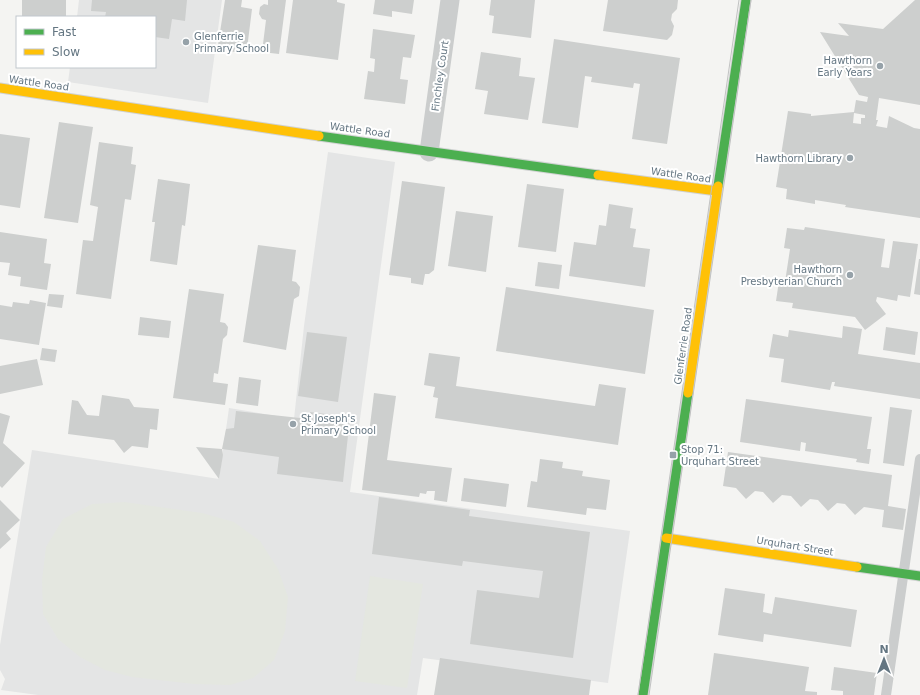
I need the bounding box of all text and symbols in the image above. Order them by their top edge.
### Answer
legend [16,16,156,68]
text: Fast [52,25,76,39]
place label: Glenferrie Primary School [194,31,269,54]
marker: Glenferrie Primary School [181,37,191,47]
street label: Finchley Court [430,40,450,112]
text: Slow [52,45,80,59]
place label: Hawthorn Early Years [817,55,872,78]
marker: Hawthorn Early Years [875,61,885,71]
street label: Wattle Road [8,73,70,93]
street label: Wattle Road [329,120,391,140]
place label: Hawthorn Library [755,153,842,164]
marker: Hawthorn Library [845,153,855,163]
street label: Wattle Road [650,165,712,185]
place label: Hawthorn Presbyterian Church [741,264,842,287]
marker: Hawthorn Presbyterian Church [845,270,855,280]
street label: Glenferrie Road [672,307,694,385]
place label: St Joseph's Primary School [301,413,376,436]
marker: St Joseph's Primary School [288,419,298,429]
place label: Stop 71: Urquhart Street [681,444,759,467]
marker: Stop 71: Urquhart Street [668,450,678,460]
street label: Urquhart Street [756,534,834,558]
north arrow [864,639,904,679]
text: N [879,643,889,656]

